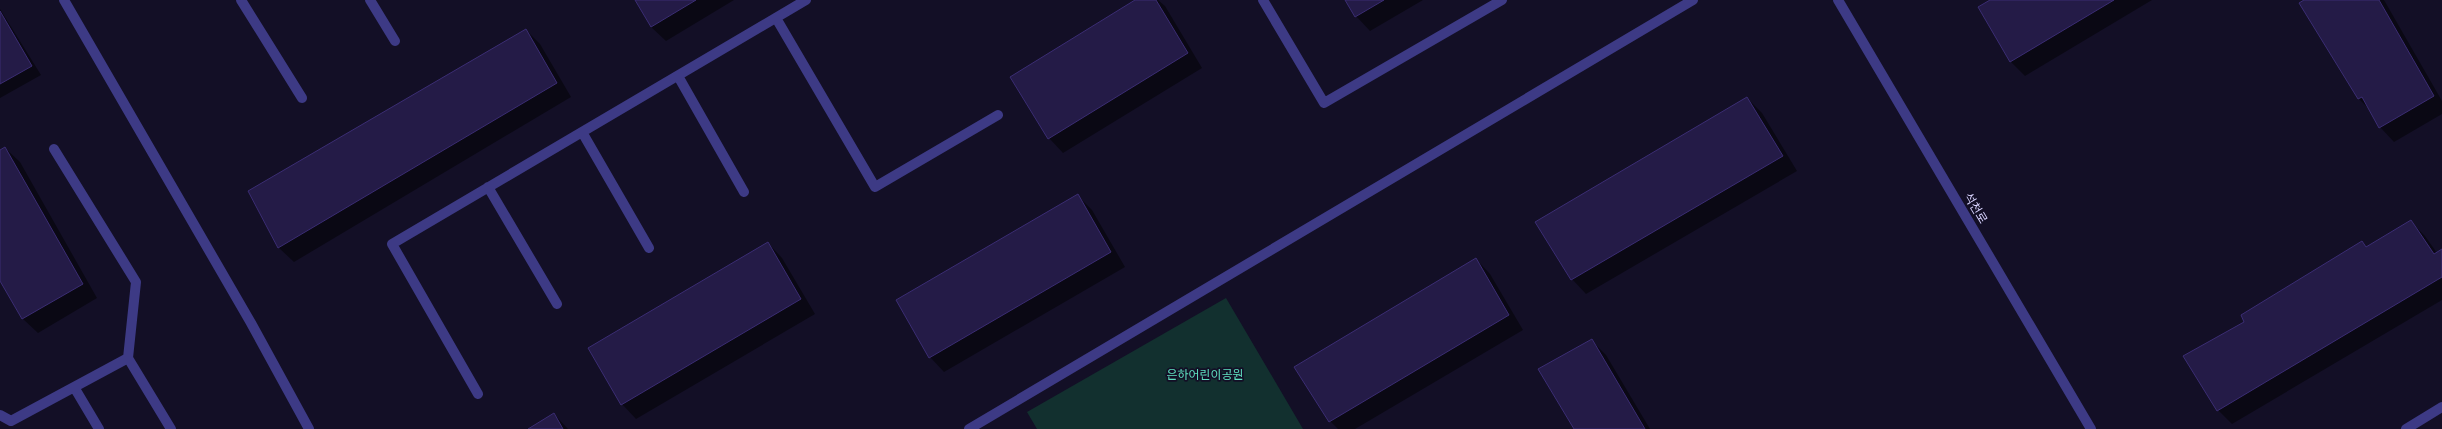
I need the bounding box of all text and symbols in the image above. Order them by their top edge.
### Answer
street label: 석천로 [1961,190,1991,226]
park label: 은하어린이공원 [1166,367,1244,382]

